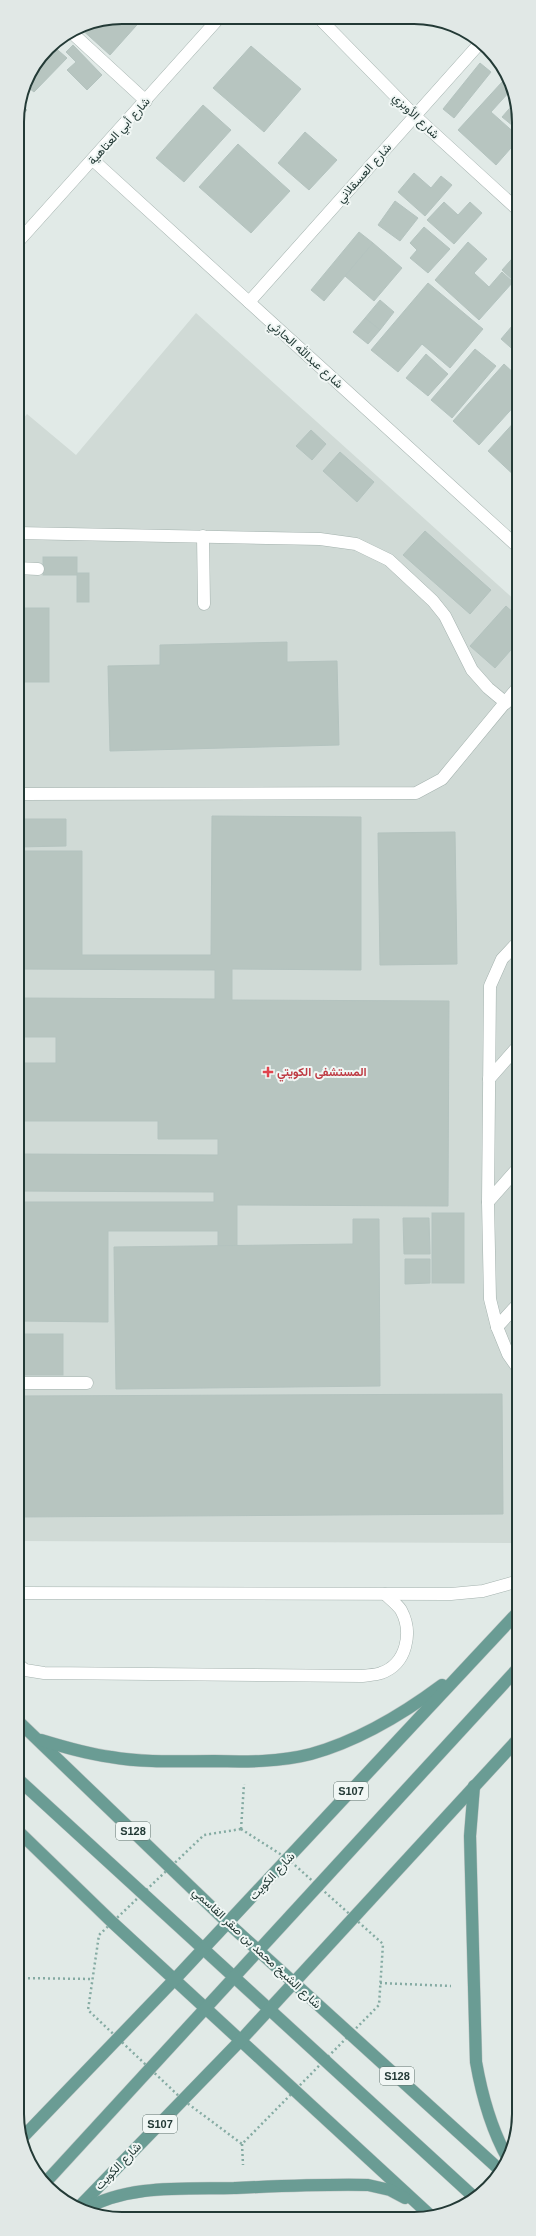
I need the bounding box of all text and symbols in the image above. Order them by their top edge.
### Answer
street label: شارع الأوبزي [388,90,442,144]
street label: شارع أبي العتاهية [85,94,155,170]
street label: شارع العسقلاني [334,140,397,208]
street label: شارع عبدالله الحارثي [264,317,346,393]
place label: المستشفى الكويتي [277,1065,367,1082]
marker: المستشفى الكويتي [262,1066,274,1078]
road number: S107 [334,1782,368,1800]
road number: S128 [116,1822,150,1840]
street label: شارع الكويت [246,1849,299,1904]
street label: شارع الشيخ محمد بن صقر القاسمي [188,1885,324,2014]
road number: S128 [380,2067,414,2085]
road number: S107 [143,2115,177,2133]
street label: شارع الكويت [92,2140,145,2194]

